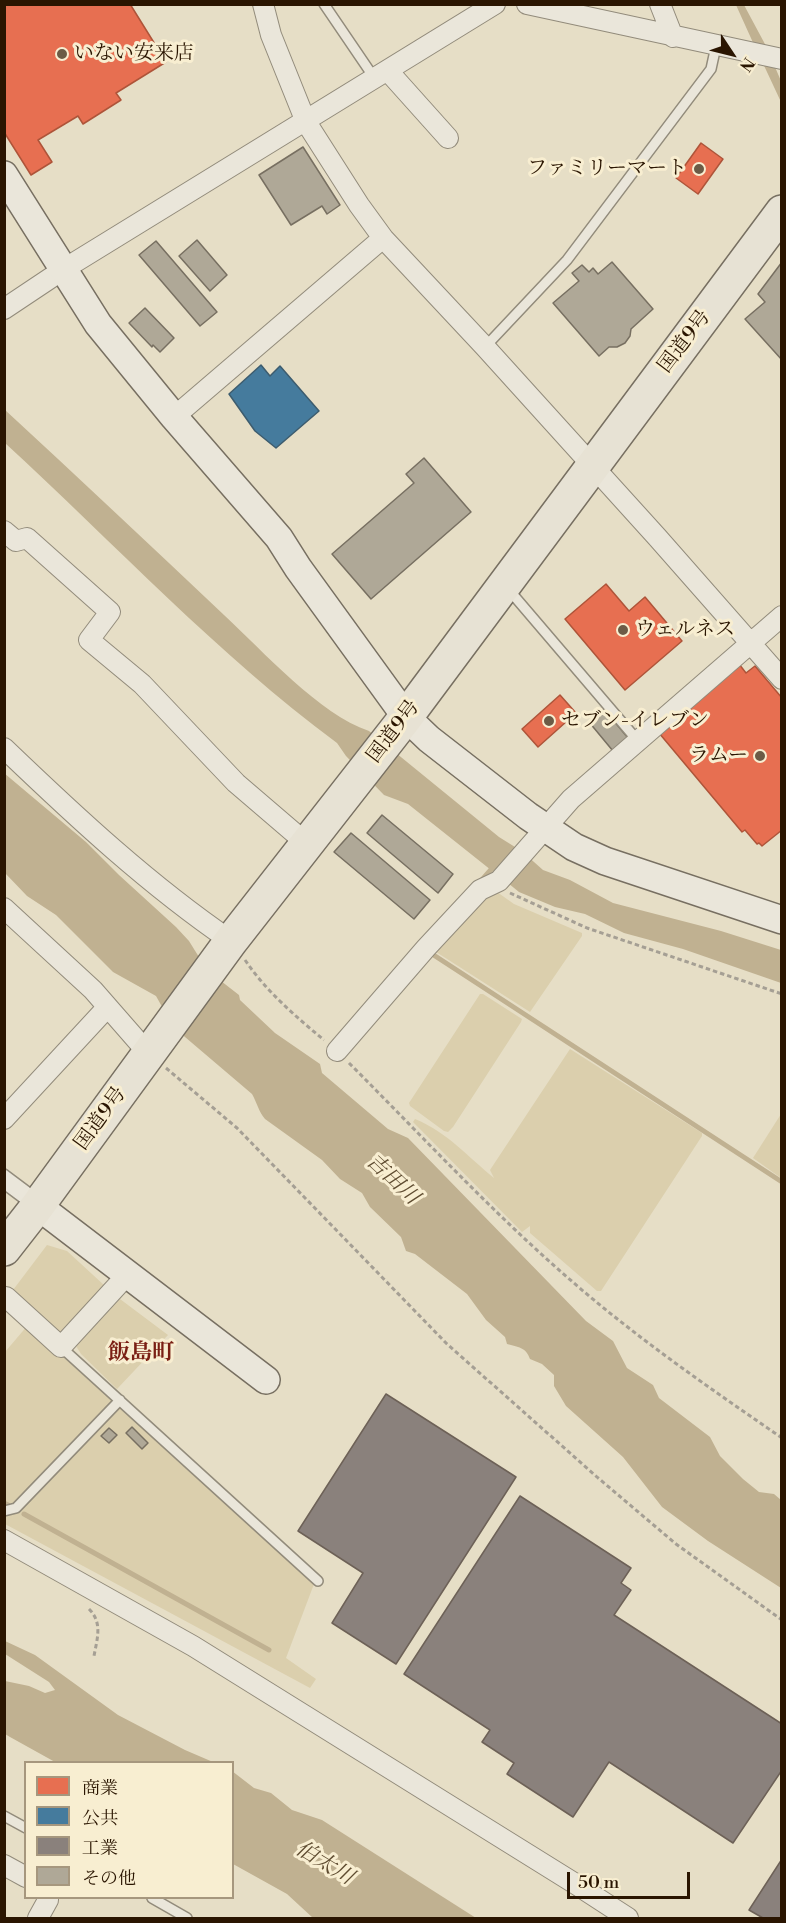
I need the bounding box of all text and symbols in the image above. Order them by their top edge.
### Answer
north arrow [702,24,762,84]
place label: いない安来店 [74,42,194,66]
marker: いない安来店 [55,47,69,61]
text: N [735,53,759,75]
place label: ファミリーマート [527,157,687,181]
marker: ファミリーマート [692,162,706,176]
street label: 国道9号 [654,306,716,378]
place label: ウェルネス [635,618,735,642]
marker: ウェルネス [616,623,630,637]
street label: 国道9号 [363,696,425,768]
place label: セブン-イレブン [561,709,709,733]
marker: セブン-イレブン [542,714,556,728]
place label: ラムー [689,744,748,768]
marker: ラムー [753,749,767,763]
street label: 国道9号 [70,1083,132,1155]
water label: 吉田川 [360,1149,424,1211]
district label: 飯島町 [108,1341,174,1367]
legend [24,1761,234,1899]
text: 商業 [82,1777,118,1800]
text: 公共 [82,1807,118,1830]
text: 工業 [82,1837,118,1860]
water label: 伯太川 [291,1837,357,1891]
scale bar [570,1860,693,1898]
text: その他 [82,1867,136,1890]
text: 50 m [578,1871,619,1894]

